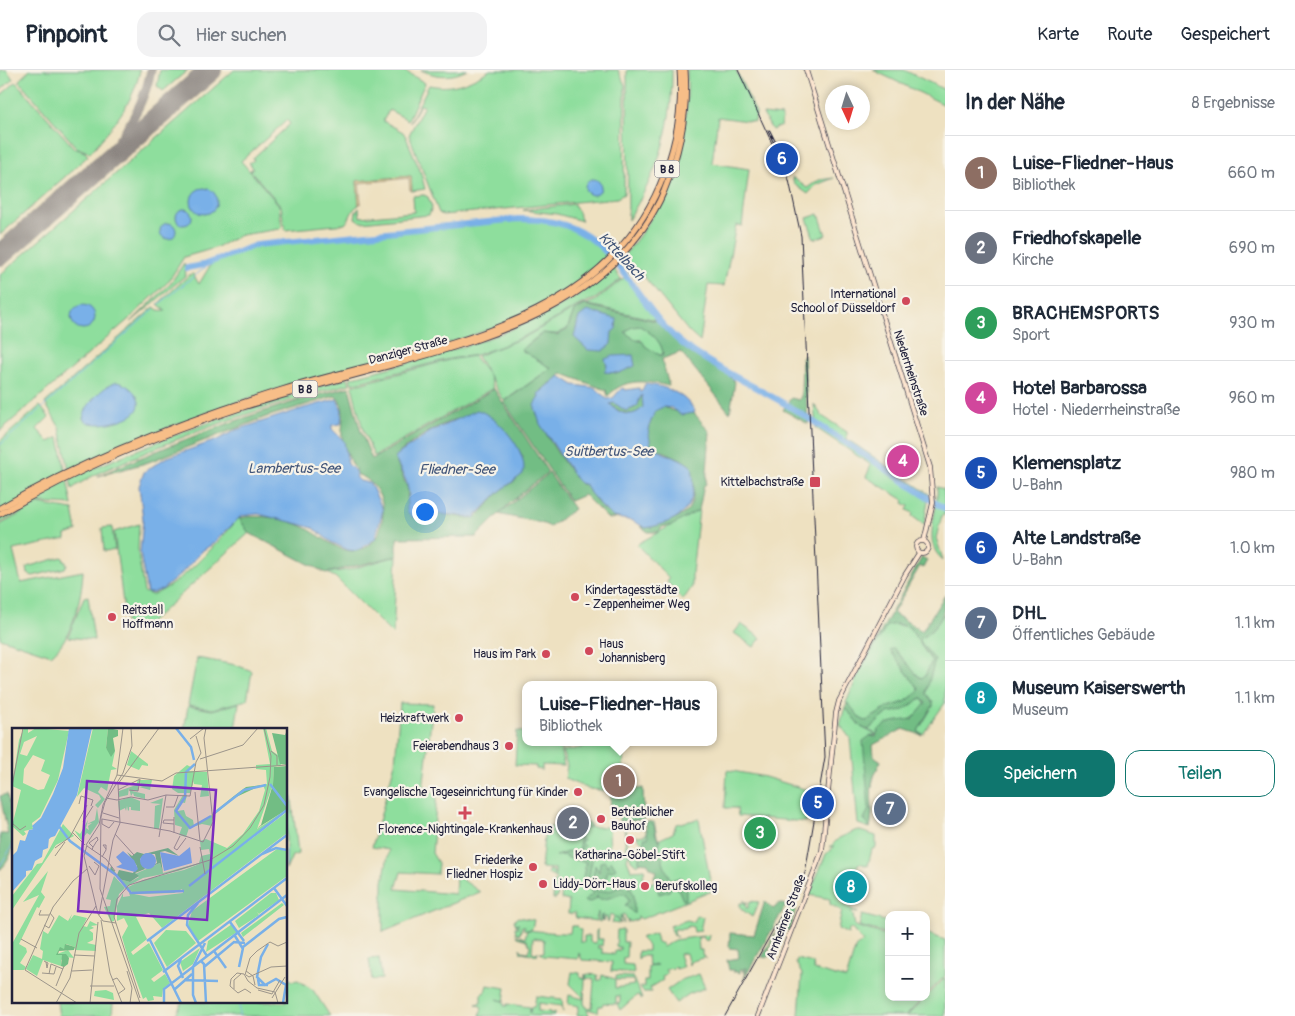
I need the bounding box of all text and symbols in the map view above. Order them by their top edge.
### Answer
search box [137,12,487,57]
text: Pinpoint [25,20,107,49]
icon: search [155,21,183,49]
text: Hier suchen [195,23,287,47]
text: Karte [1037,23,1079,46]
text: Route [1107,23,1152,46]
text: Gespeichert [1180,23,1270,46]
north arrow [825,85,870,130]
text: In der Nähe [965,89,1065,116]
text: 8 Ergebnisse [1192,93,1275,113]
pin: 6 [766,140,798,178]
text: Luise-Fliedner-Haus [1012,151,1173,175]
road number: B 8 [654,160,680,178]
text: 1 [978,163,984,183]
text: 660 m [1228,163,1275,183]
text: Bibliothek [1012,175,1076,195]
text: Friedhofskapelle [1012,226,1141,250]
water label: Kittelbach [595,229,649,285]
text: 2 [977,238,985,258]
text: 690 m [1229,238,1275,258]
text: Kirche [1012,250,1054,270]
place label: International School of Düsseldorf [791,287,896,316]
marker: International School of Düsseldorf [900,295,912,307]
text: BRACHEMSPORTS [1012,301,1160,325]
text: 3 [977,313,985,333]
text: 930 m [1229,313,1275,333]
text: Sport [1012,325,1050,345]
street label: Niederrheinstraße [890,328,931,418]
street label: Danziger Straße [367,333,449,368]
text: Hotel Barbarossa [1012,376,1147,400]
road number: B 8 [292,380,318,398]
text: 4 [976,388,986,408]
text: 960 m [1229,388,1275,408]
text: Hotel · Niederrheinstraße [1012,400,1180,420]
pin: 4 [887,442,919,480]
water label: Suitbertus-See [565,443,656,460]
text: Klemensplatz [1012,451,1121,475]
water label: Lambertus-See [248,460,342,477]
water label: Fliedner-See [419,461,497,478]
text: 5 [977,463,985,483]
text: 980 m [1230,463,1275,483]
place label: Kittelbachstraße [720,475,804,490]
marker: Kittelbachstraße [808,475,822,489]
text: U-Bahn [1012,475,1062,495]
your location [412,499,438,525]
text: Alte Landstraße [1012,526,1141,550]
text: 6 [976,538,986,558]
text: 1.0 km [1230,538,1275,558]
text: U-Bahn [1012,550,1062,570]
place label: Kindertagesstädte - Zeppenheimer Weg [585,583,690,612]
marker: Kindertagesstädte - Zeppenheimer Weg [569,591,581,603]
text: DHL [1012,601,1047,625]
place label: Reitstall Hoffmann [122,603,174,632]
marker: Reitstall Hoffmann [106,611,118,623]
text: 7 [977,613,985,633]
text: 1.1 km [1235,613,1275,633]
text: Öffentliches Gebäude [1012,625,1155,645]
place label: Haus Johannisberg [599,637,665,666]
marker: Haus Johannisberg [583,645,595,657]
place label: Haus im Park [473,647,536,662]
marker: Haus im Park [540,648,552,660]
text: Museum Kaiserswerth [1012,676,1185,700]
popup [522,681,717,746]
text: 8 [977,688,985,708]
text: 1.1 km [1235,688,1275,708]
text: Luise-Fliedner-Haus [539,692,700,716]
text: Museum [1012,700,1068,720]
place label: Heizkraftwerk [380,711,449,726]
marker: Heizkraftwerk [453,712,465,724]
text: Bibliothek [539,716,602,736]
inset map [12,728,288,1004]
place label: Feierabendhaus 3 [412,739,499,754]
marker: Feierabendhaus 3 [503,740,515,752]
button: Speichern [965,750,1115,797]
button: Teilen [1125,750,1275,797]
pin: 1 [603,762,635,800]
pin: 5 [802,784,834,822]
place label: Evangelische Tageseinrichtung für Kinder [364,785,569,800]
marker: Evangelische Tageseinrichtung für Kinder [572,786,584,798]
pin: 7 [874,790,906,828]
pin: 2 [557,804,589,842]
place label: Betrieblicher Bauhof [611,805,674,834]
marker: Florence-Nightingale-Krankenhaus [458,806,472,820]
marker: Betrieblicher Bauhof [595,813,607,825]
pin: 3 [744,814,776,852]
place label: Florence-Nightingale-Krankenhaus [378,822,553,837]
marker: Katharina-Göbel-Stift [624,834,636,846]
place label: Katharina-Göbel-Stift [575,848,685,863]
place label: Friederike Fliedner Hospiz [446,853,523,882]
marker: Friederike Fliedner Hospiz [527,861,539,873]
pin: 8 [835,868,867,906]
street label: Arnheimer Straße [763,872,810,962]
place label: Liddy-Dörr-Haus [553,877,637,892]
marker: Liddy-Dörr-Haus [537,878,549,890]
place label: Berufskolleg [655,879,717,894]
marker: Berufskolleg [639,880,651,892]
map controls [885,911,930,1001]
button: + [885,911,930,956]
button: − [885,956,930,1001]

